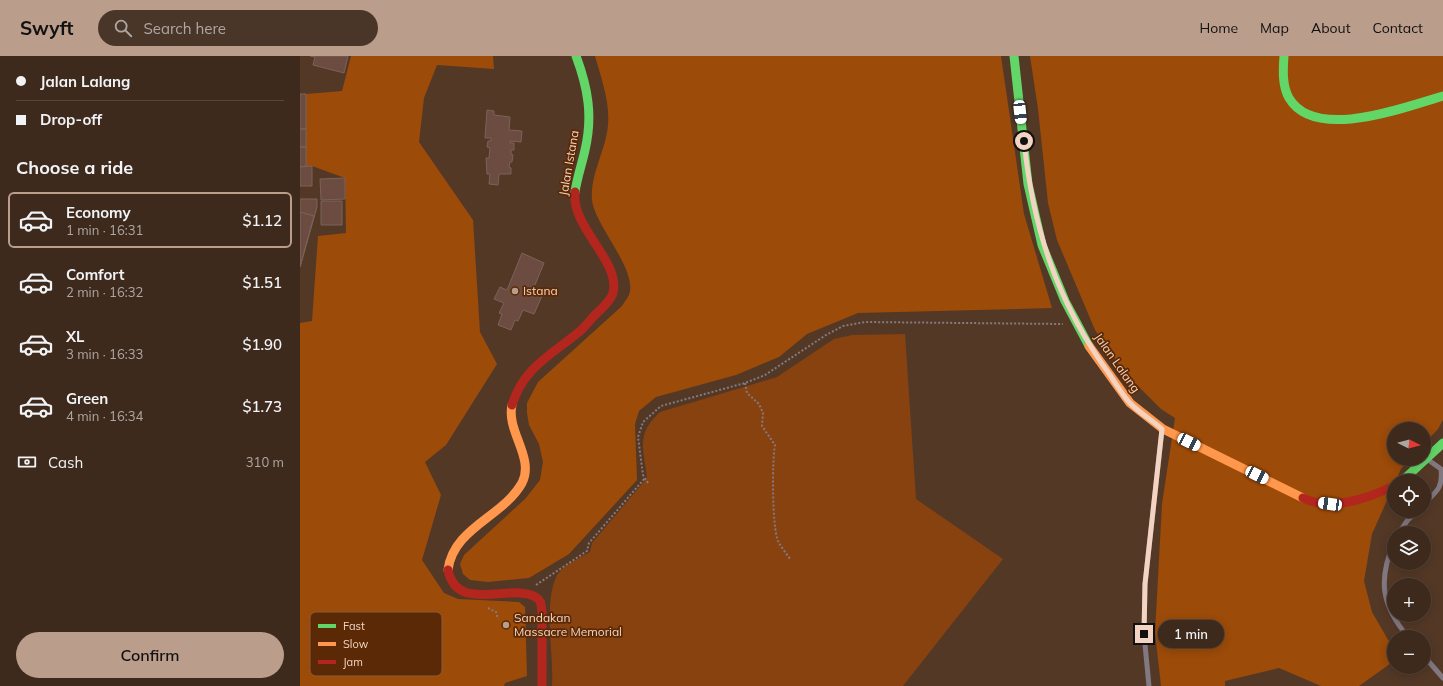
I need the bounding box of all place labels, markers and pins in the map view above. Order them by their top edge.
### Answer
place label: Istana [523,283,558,298]
marker: Istana [510,286,520,296]
place label: Sandakan Massacre Memorial [514,610,622,639]
marker: Sandakan Massacre Memorial [501,620,511,630]

